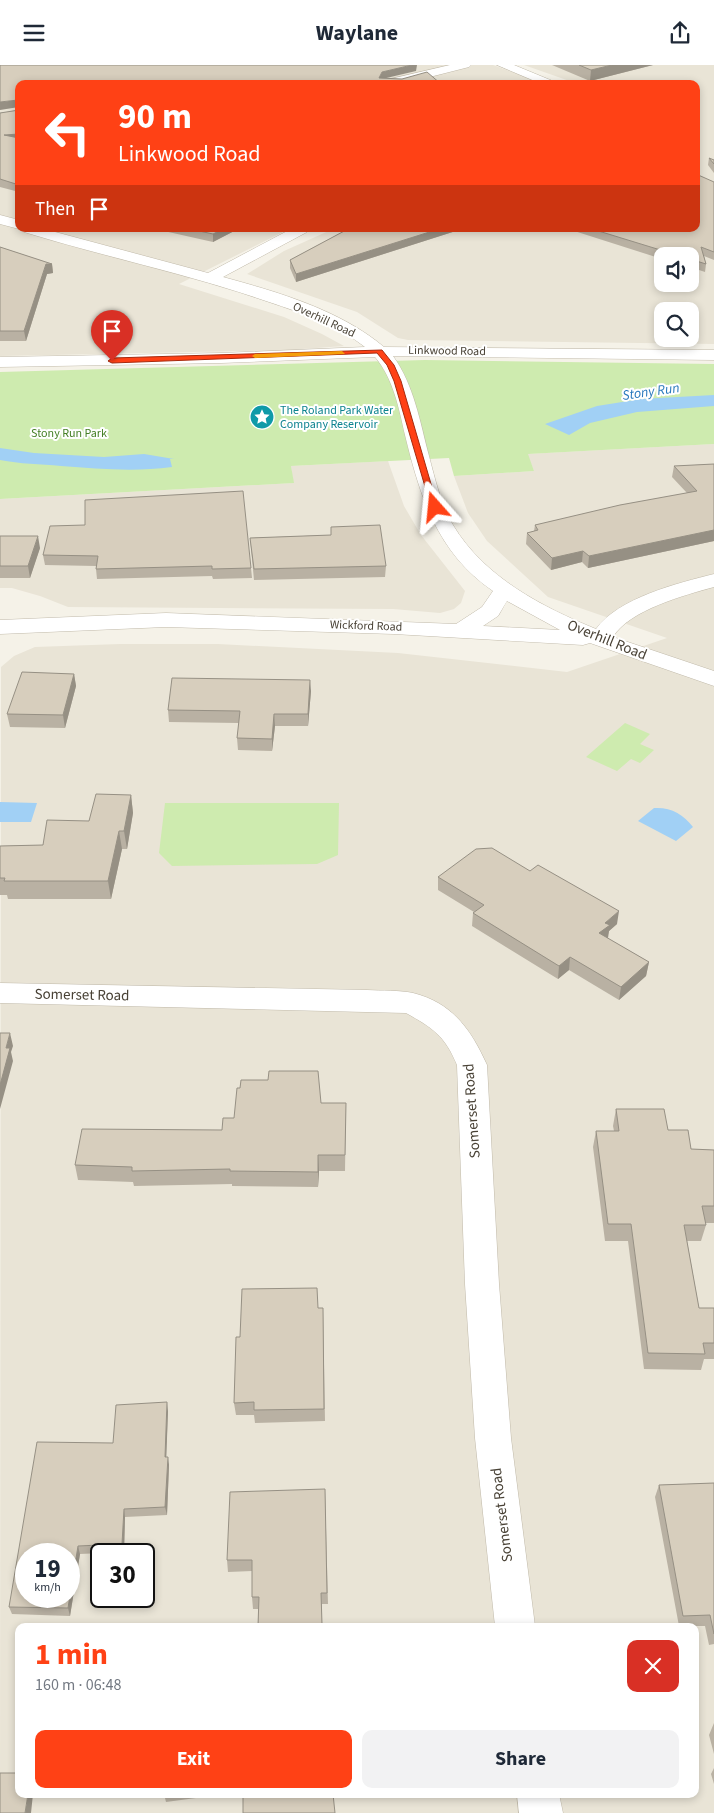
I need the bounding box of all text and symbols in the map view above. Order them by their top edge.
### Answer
text: Waylane [316,17,398,49]
icon: menu [20,19,48,47]
icon: share [666,19,694,47]
text: 90 m [118,92,192,142]
icon: left [35,100,100,165]
text: Linkwood Road [118,138,260,170]
icon: arrive [85,195,113,223]
text: Then [35,196,75,223]
map controls [654,247,699,347]
button: sound [654,247,699,292]
street label: Overhill Road [290,298,358,342]
button: search [654,302,699,347]
pin [91,310,133,361]
icon: arrive [98,317,126,345]
street label: Linkwood Road [408,342,486,360]
water label: Stony Run [621,378,681,406]
place label: The Roland Park Water Company Reservoir [280,402,394,433]
place icon: The Roland Park Water Company Reservoir [249,404,275,430]
park label: Stony Run Park [31,425,107,442]
position arrow [408,480,460,532]
street label: Overhill Road [564,614,650,666]
street label: Wickford Road [329,616,403,636]
street label: Somerset Road [34,984,130,1006]
street label: Somerset Road [458,1063,486,1159]
street label: Somerset Road [486,1467,518,1563]
speed limit sign: 30 [90,1543,155,1608]
text: 19 [34,1551,61,1587]
text: km/h [34,1579,61,1596]
text: 1 min [35,1633,108,1676]
button: close [627,1640,679,1692]
text: 160 m · 06:48 [35,1674,122,1696]
button: Exit [35,1730,352,1788]
button: Share [362,1730,679,1788]

